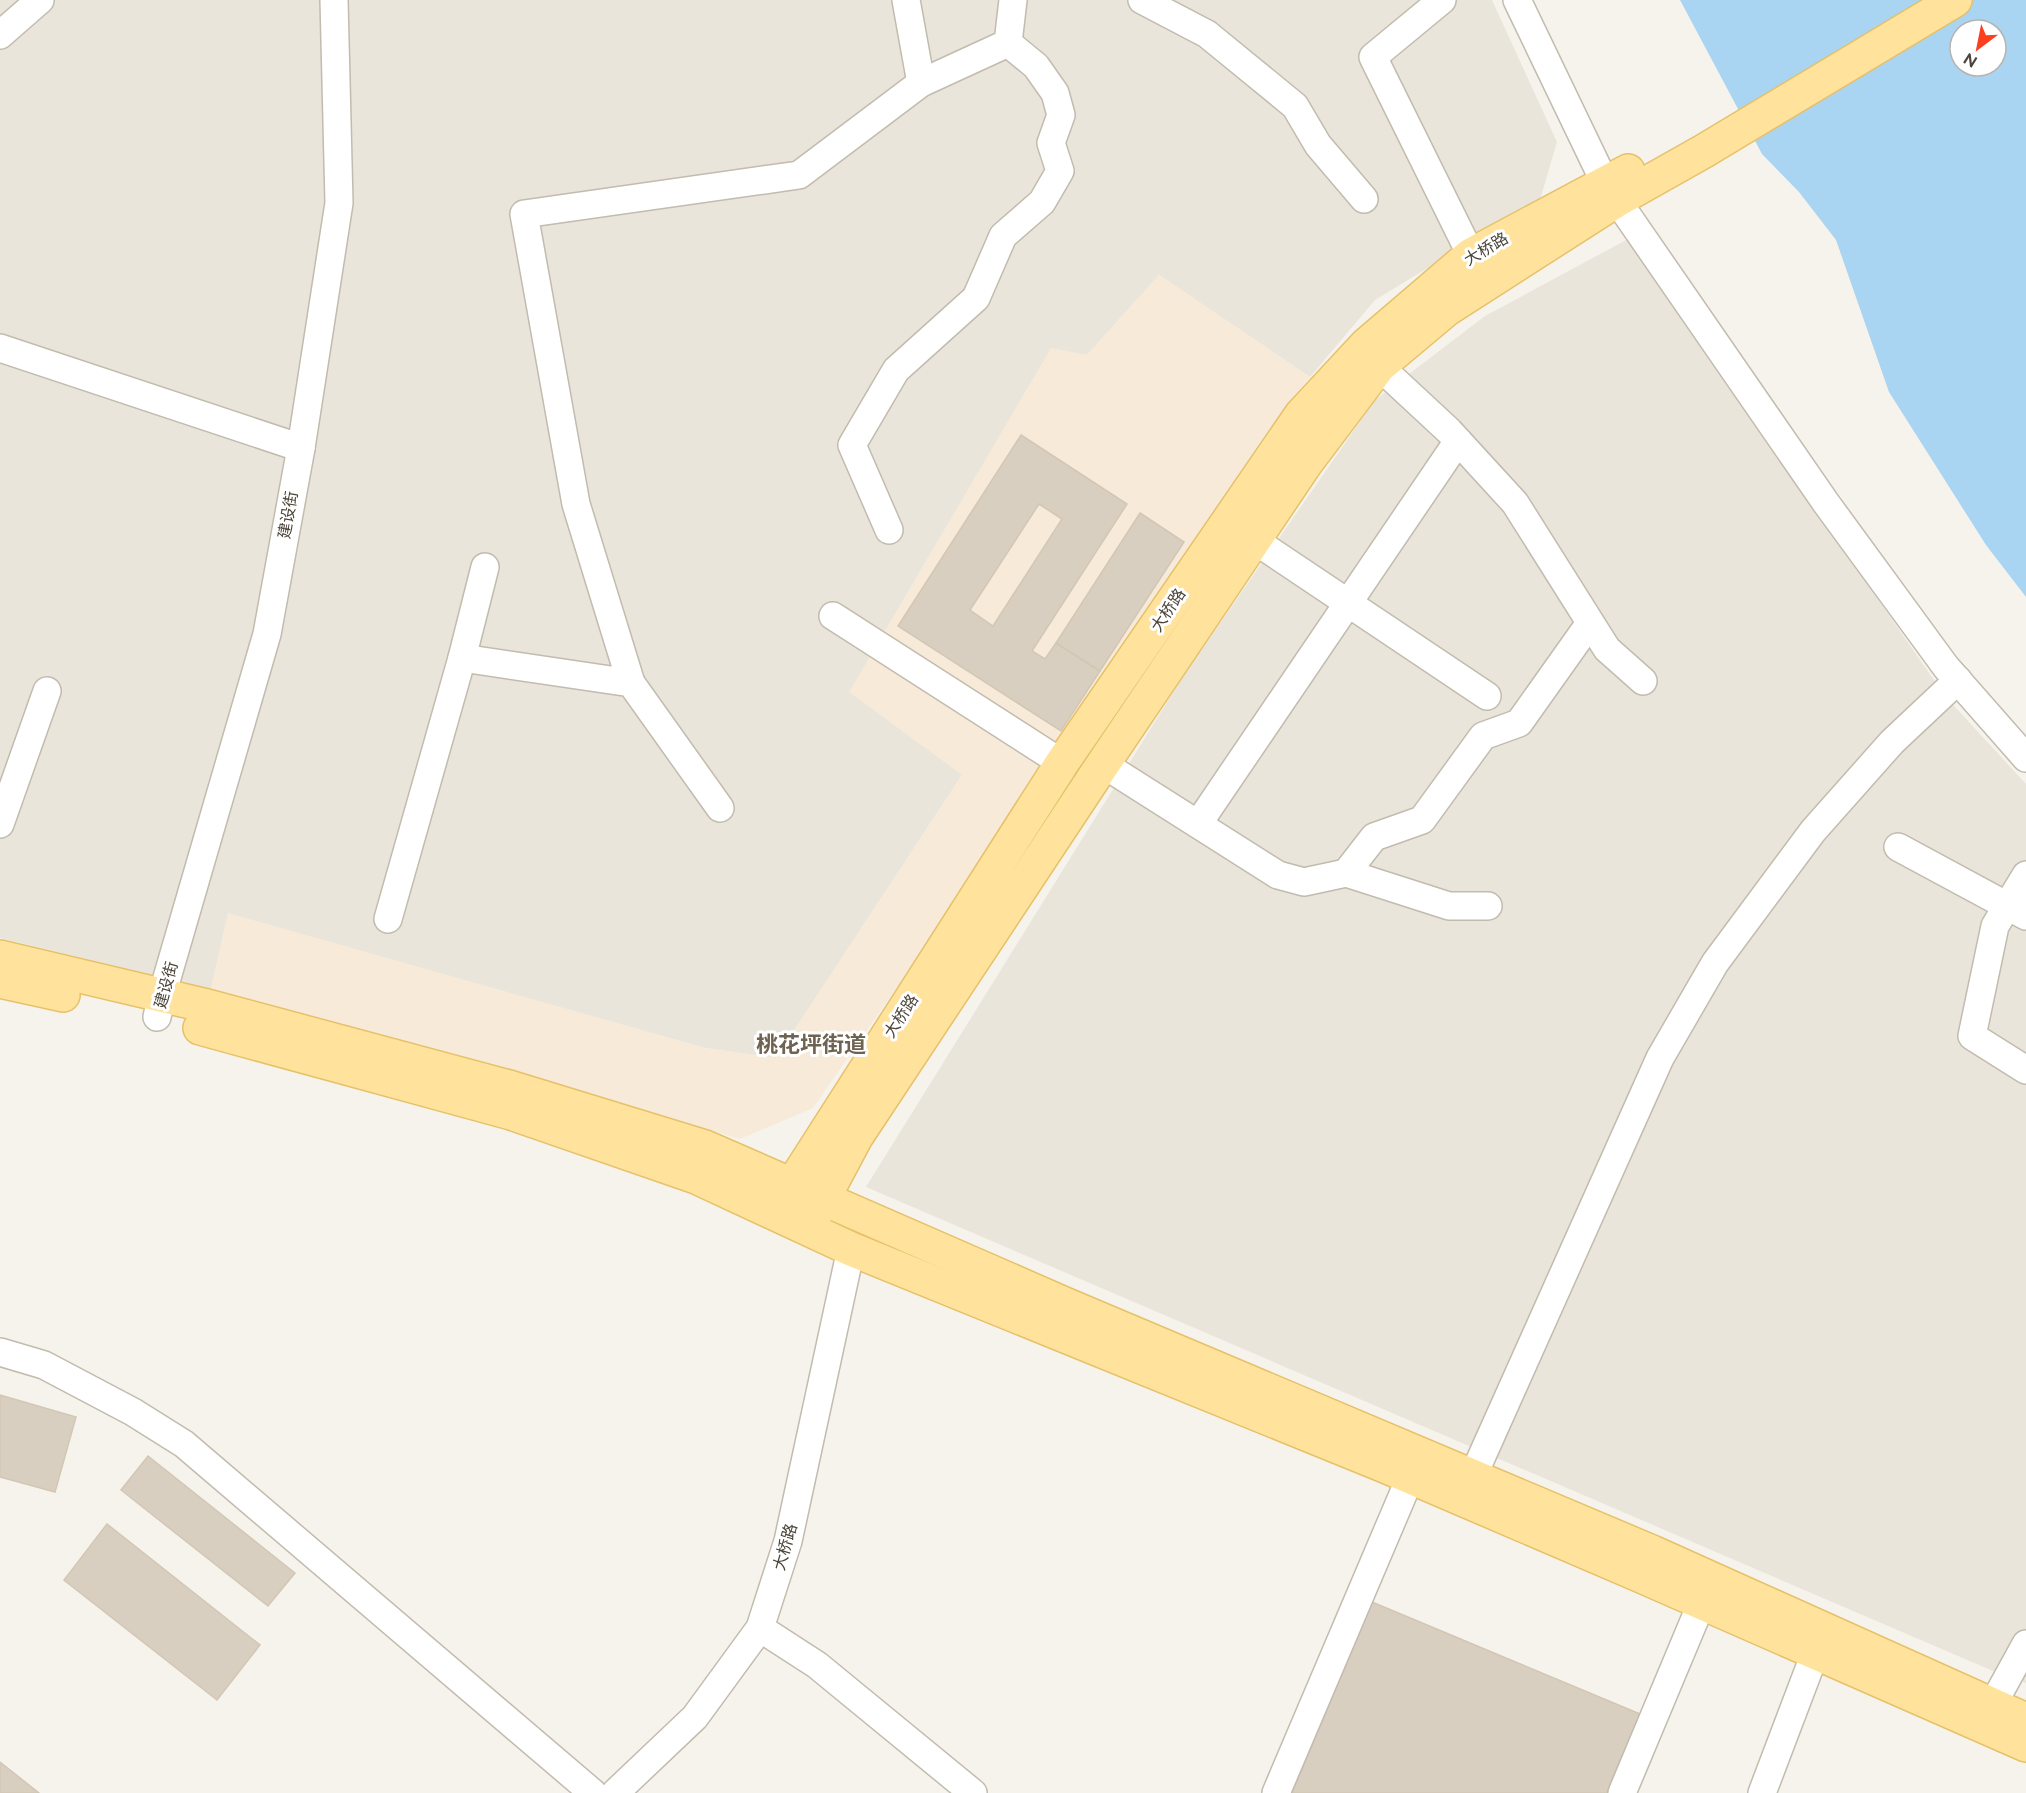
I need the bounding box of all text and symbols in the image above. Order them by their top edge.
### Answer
north arrow [1948,18,2008,78]
text: N [1960,49,1981,72]
street label: 大桥路 [1461,228,1511,270]
street label: 建设街 [274,490,302,540]
street label: 大桥路 [1147,585,1189,635]
street label: 建设街 [151,959,181,1011]
street label: 大桥路 [880,991,922,1041]
district label: 桃花坪街道 [756,1031,866,1057]
street label: 大桥路 [769,1521,801,1573]

